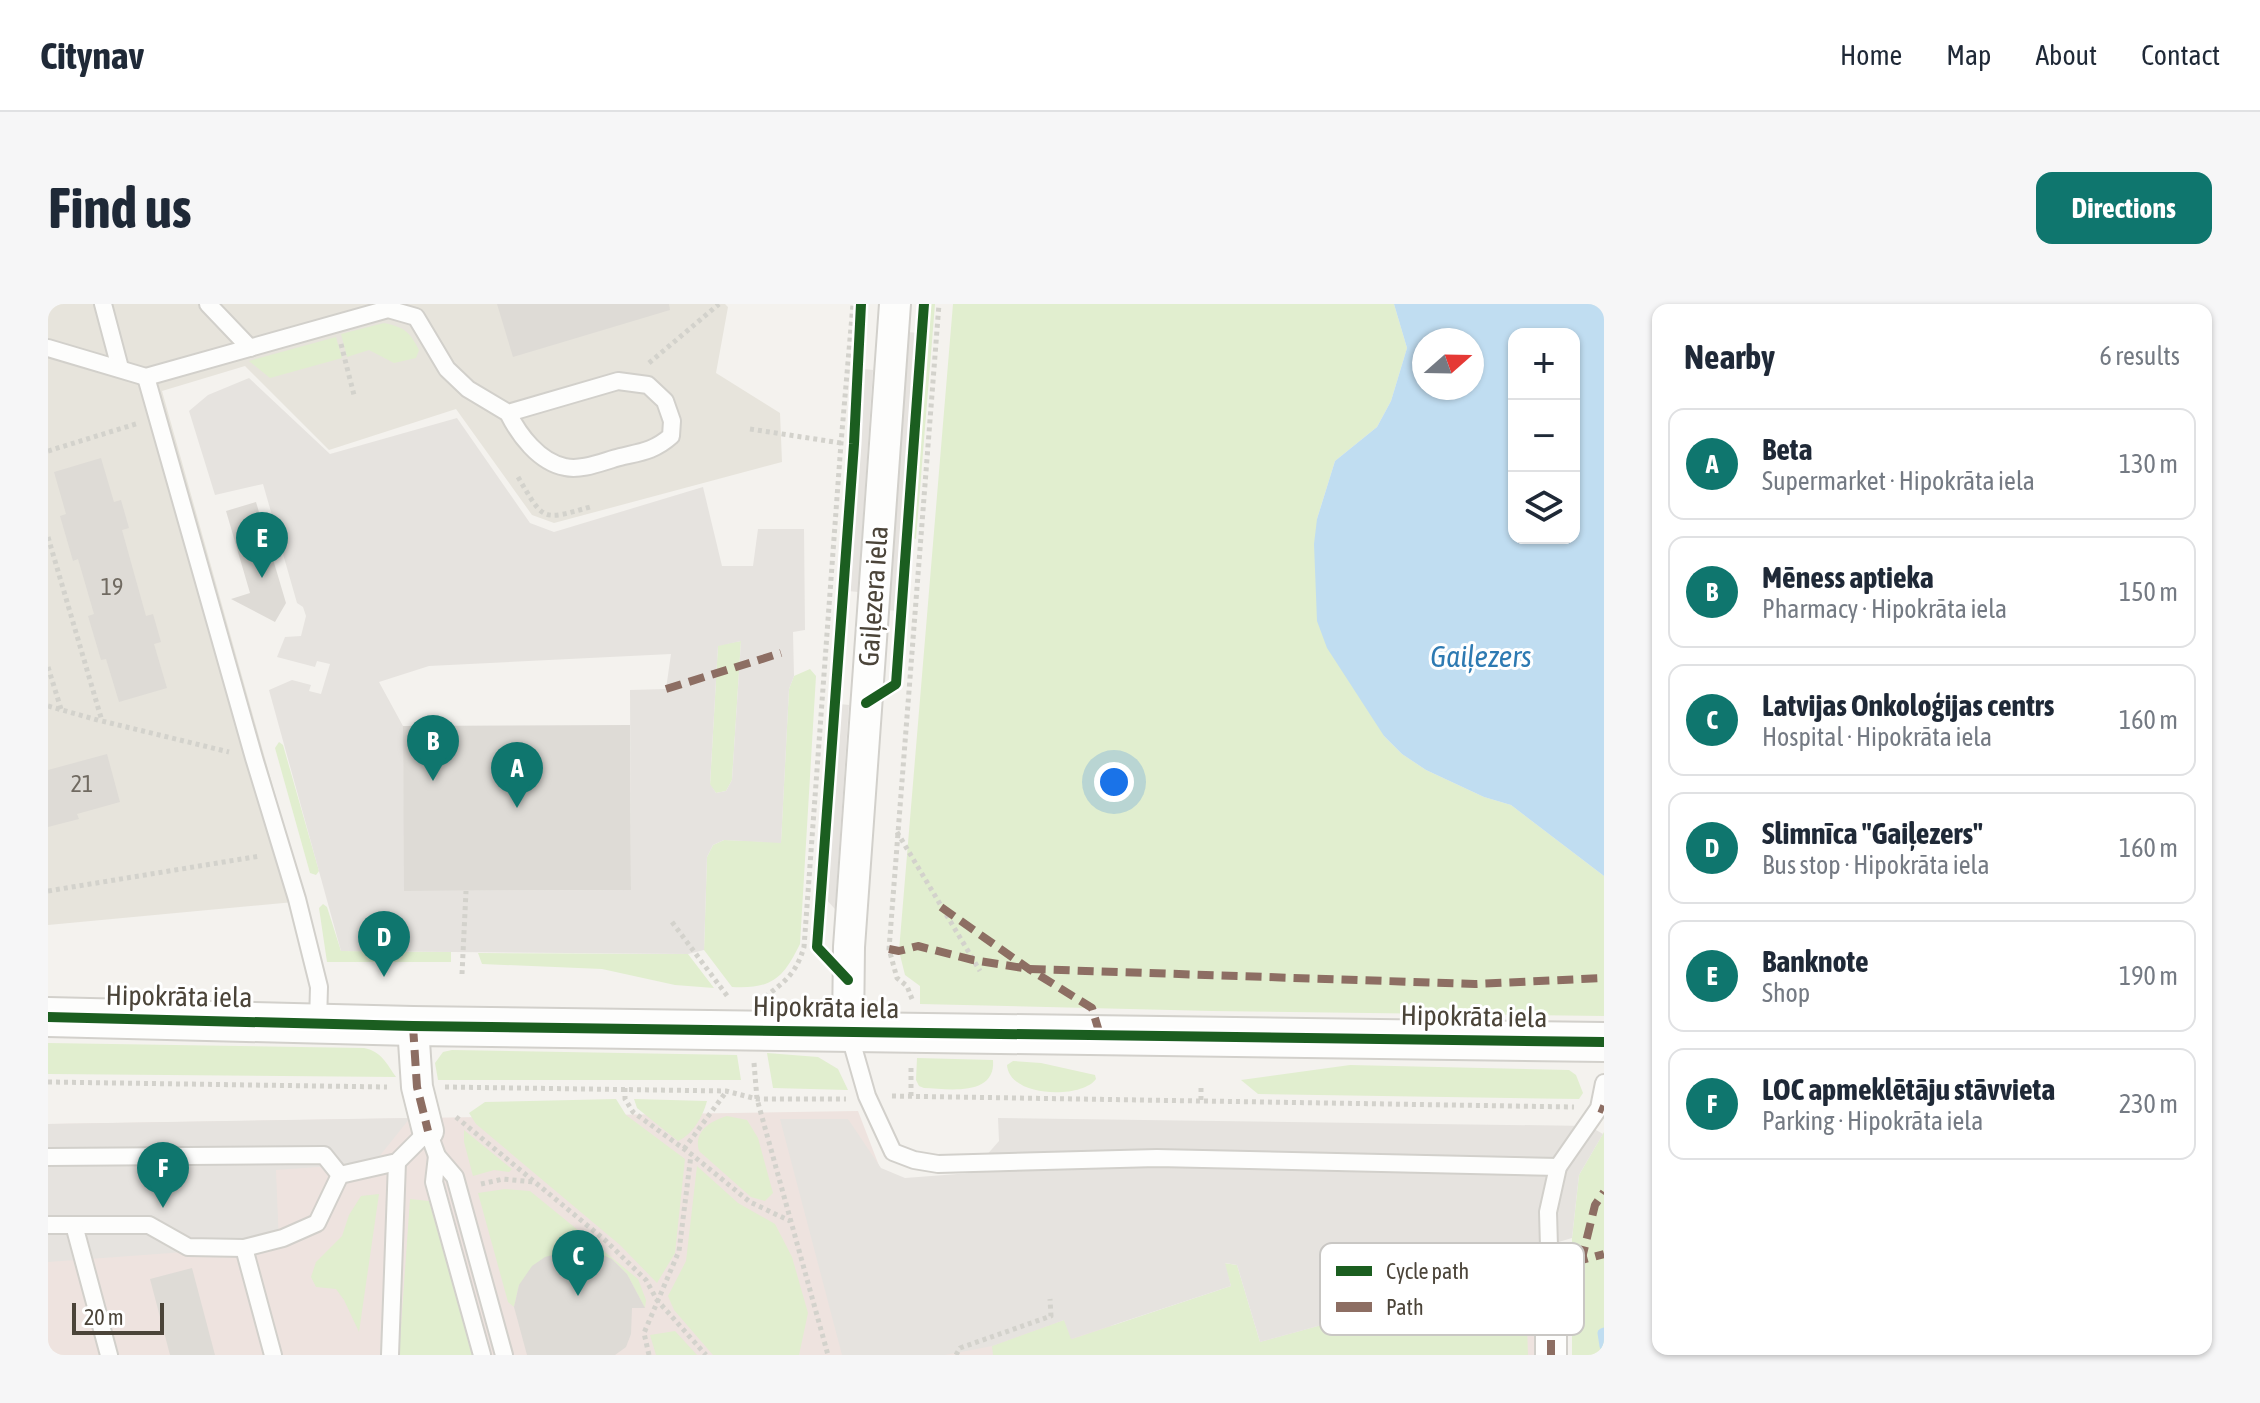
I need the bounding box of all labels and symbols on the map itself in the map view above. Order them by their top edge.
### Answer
north arrow [1412,328,1484,400]
pin: E [236,512,288,578]
street label: Gaiļezera iela [852,525,894,667]
house number: 19 [101,573,123,600]
water label: Gaiļezers [1430,639,1532,674]
pin: B [407,715,459,781]
pin: A [491,742,543,808]
your location [1094,762,1134,802]
house number: 21 [71,770,93,797]
pin: D [358,911,410,977]
street label: Hipokrāta iela [105,979,253,1013]
street label: Hipokrāta iela [752,990,900,1024]
street label: Hipokrāta iela [1400,999,1548,1033]
pin: F [137,1142,189,1208]
pin: C [552,1230,604,1296]
legend [1320,1243,1584,1335]
text: Cycle path [1386,1258,1469,1284]
text: Path [1386,1294,1424,1320]
scale bar [72,1299,164,1335]

